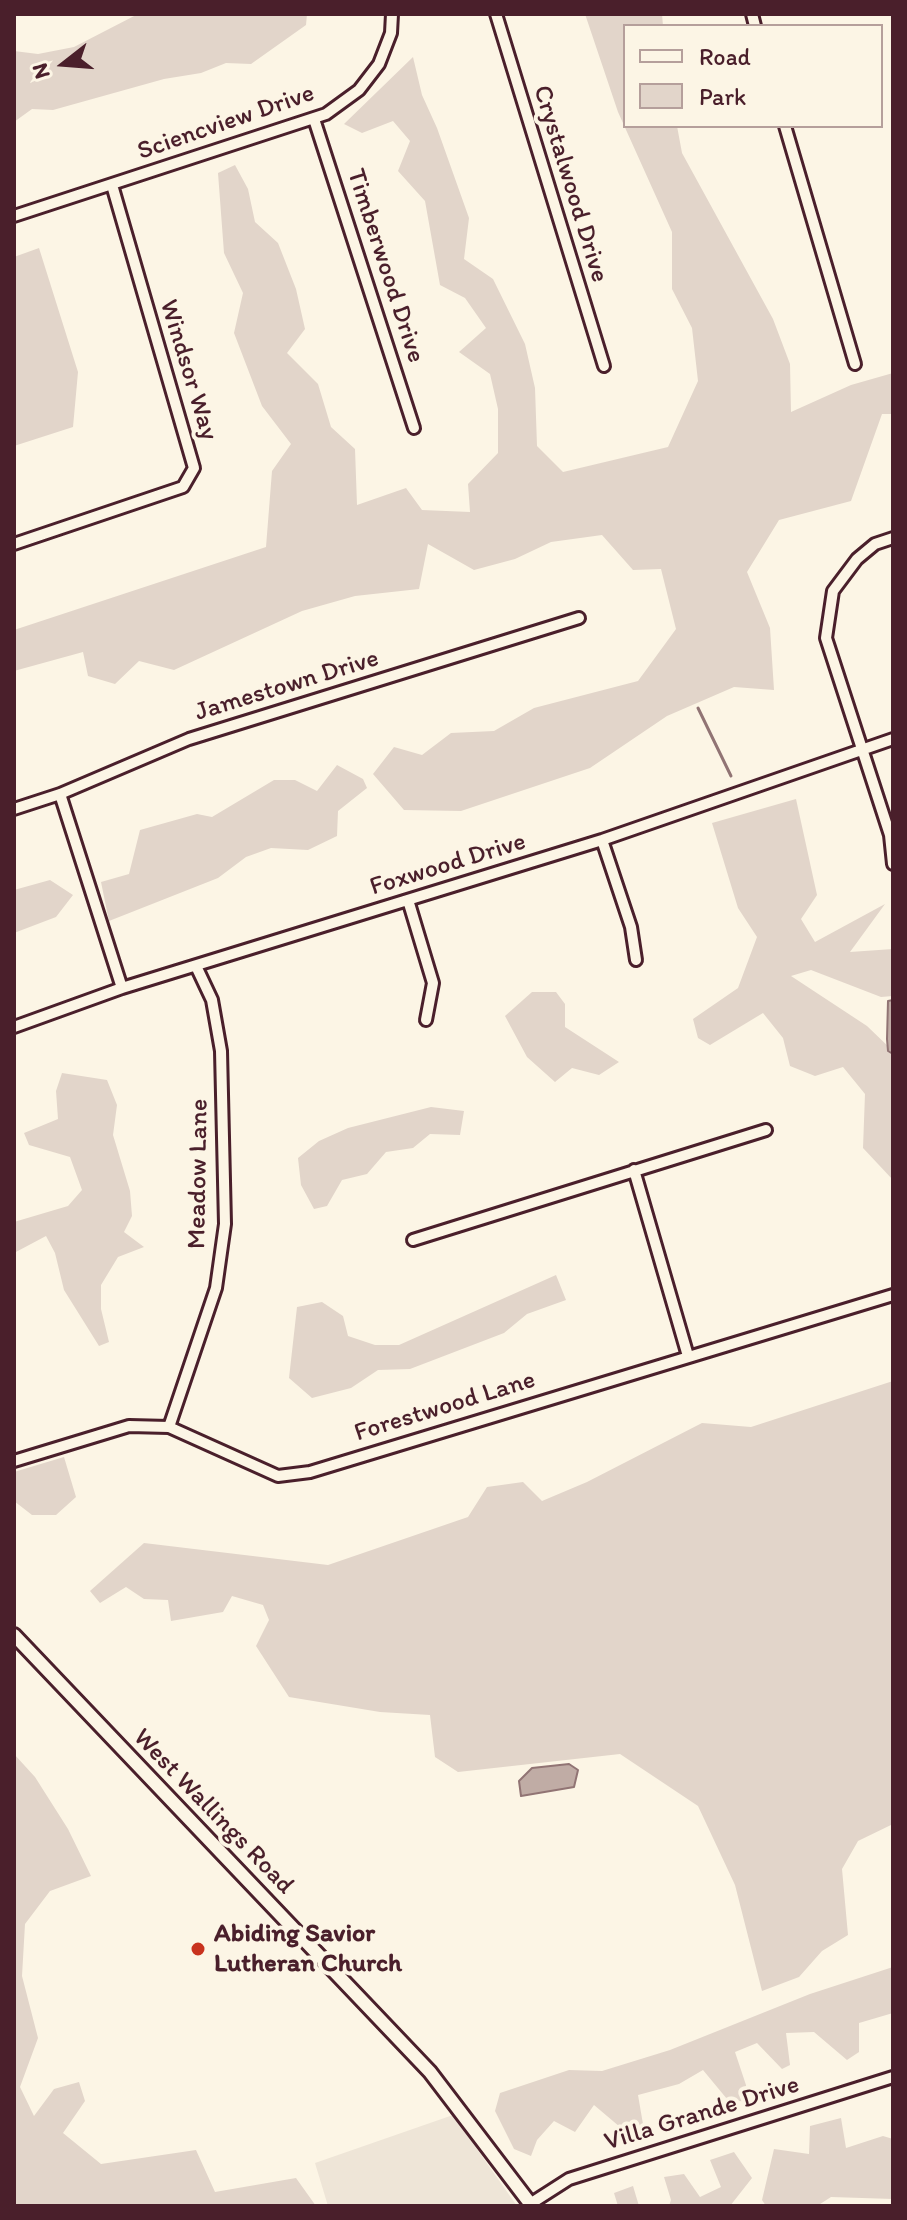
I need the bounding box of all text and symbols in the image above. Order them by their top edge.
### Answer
north arrow [24,24,104,104]
legend [623,24,883,128]
text: Road [699,42,751,71]
text: N [25,60,56,82]
street label: Sciencview Drive [133,78,319,168]
street label: Crystalwood Drive [525,82,615,286]
text: Park [699,82,746,111]
street label: Timberwood Drive [339,165,431,367]
street label: Windsor Way [152,296,224,444]
street label: Jamestown Drive [191,643,383,729]
street label: Foxwood Drive [366,826,530,904]
street label: Meadow Lane [182,1099,216,1249]
street label: Forestwood Lane [351,1365,539,1449]
street label: West Wallings Road [126,1723,300,1901]
place label: Abiding Savior Lutheran Church [214,1918,402,1980]
marker: Abiding Savior Lutheran Church [189,1940,207,1958]
street label: Villa Grande Drive [601,2070,803,2158]

